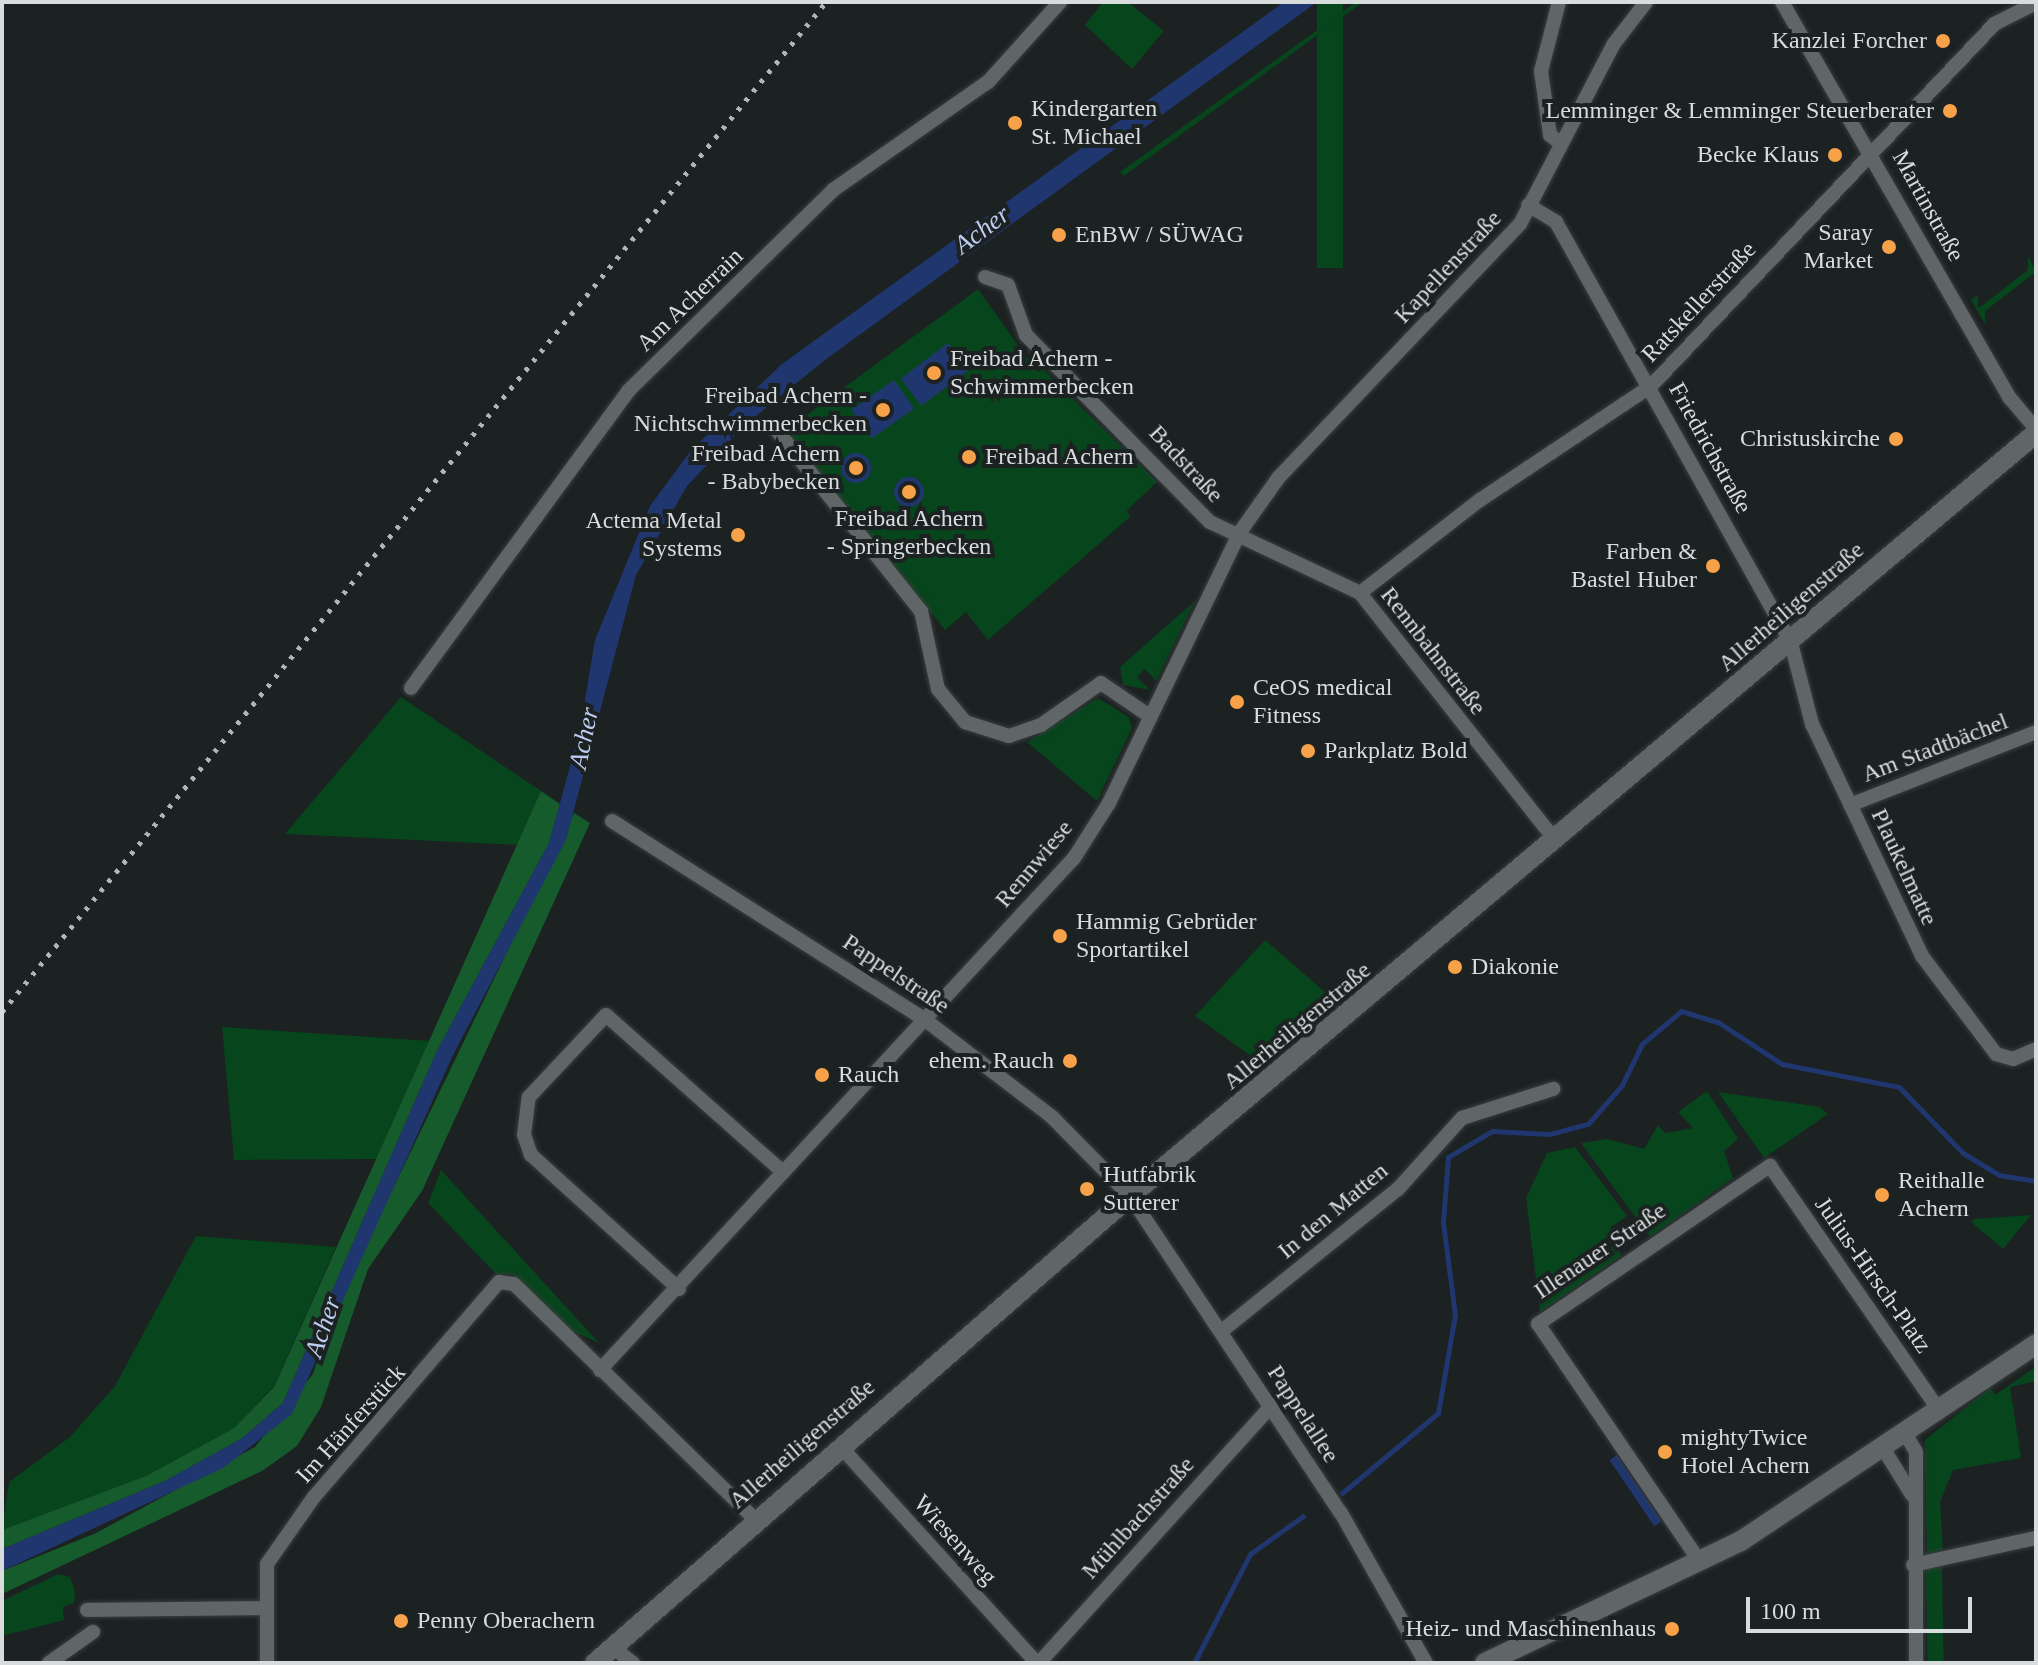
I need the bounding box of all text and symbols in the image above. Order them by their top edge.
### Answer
place label: Kanzlei Forcher [1772,27,1927,55]
marker: Kanzlei Forcher [1934,32,1952,50]
place label: Kindergarten St. Michael [1031,95,1157,151]
place label: Lemminger & Lemminger Steuerberater [1545,97,1934,125]
marker: Lemminger & Lemminger Steuerberater [1941,102,1959,120]
marker: Kindergarten St. Michael [1006,114,1024,132]
place label: Becke Klaus [1697,141,1819,169]
street label: Martinstraße [1886,145,1970,267]
marker: Becke Klaus [1826,146,1844,164]
water label: Acher [948,199,1016,261]
street label: Kapellenstraße [1388,205,1508,329]
place label: Saray Market [1804,219,1873,275]
place label: EnBW / SÜWAG [1075,221,1244,249]
marker: EnBW / SÜWAG [1050,226,1068,244]
street label: Ratskellerstraße [1636,236,1762,368]
marker: Saray Market [1880,238,1898,256]
street label: Am Acherrain [630,242,750,358]
place label: Freibad Achern - Schwimmerbecken [950,345,1134,401]
marker: Freibad Achern - Schwimmerbecken [925,364,943,382]
street label: Friedrichstraße [1662,377,1758,519]
place label: Freibad Achern - Nichtschwimmerbecken [634,382,867,438]
marker: Freibad Achern - Nichtschwimmerbecken [874,401,892,419]
street label: Badstraße [1143,419,1229,509]
place label: Christuskirche [1740,425,1880,453]
marker: Christuskirche [1887,430,1905,448]
place label: Freibad Achern - Babybecken [690,440,840,496]
place label: Freibad Achern [985,443,1135,471]
marker: Freibad Achern [960,448,978,466]
marker: Freibad Achern - Babybecken [847,459,865,477]
marker: Freibad Achern - Springerbecken [900,483,918,501]
place label: Freibad Achern - Springerbecken [827,505,991,561]
place label: Actema Metal Systems [585,507,722,563]
marker: Actema Metal Systems [729,526,747,544]
street label: Allerheiligenstraße [1712,536,1870,678]
place label: Farben & Bastel Huber [1571,538,1697,594]
marker: Farben & Bastel Huber [1704,557,1722,575]
street label: Rennbahnstraße [1374,581,1492,721]
place label: CeOS medical Fitness [1253,674,1392,730]
marker: CeOS medical Fitness [1228,693,1246,711]
water label: Acher [562,704,606,772]
street label: Am Stadtbächel [1858,707,2012,789]
place label: Parkplatz Bold [1324,737,1467,765]
marker: Parkplatz Bold [1299,742,1317,760]
street label: Plaukelmatte [1864,804,1944,930]
street label: Rennwiese [989,814,1079,914]
place label: Hammig Gebrüder Sportartikel [1076,908,1257,964]
marker: Hammig Gebrüder Sportartikel [1051,927,1069,945]
street label: Pappelstraße [837,928,955,1020]
place label: Diakonie [1471,953,1559,981]
street label: Allerheiligenstraße [1217,956,1377,1096]
marker: Diakonie [1446,958,1464,976]
place label: ehem. Rauch [929,1047,1054,1075]
marker: ehem. Rauch [1061,1052,1079,1070]
place label: Rauch [838,1061,899,1089]
marker: Rauch [813,1066,831,1084]
street label: In den Matten [1272,1157,1394,1265]
place label: Hutfabrik Sutterer [1103,1161,1196,1217]
place label: Reithalle Achern [1898,1167,1985,1223]
marker: Hutfabrik Sutterer [1078,1180,1096,1198]
marker: Reithalle Achern [1873,1186,1891,1204]
street label: Julius-Hirsch-Platz [1808,1191,1938,1359]
street label: Illenauer Straße [1529,1196,1671,1306]
water label: Acher [298,1293,348,1361]
street label: Im Hänferstück [290,1359,412,1489]
street label: Pappelallee [1261,1360,1345,1468]
street label: Allerheiligenstraße [723,1373,881,1515]
place label: mightyTwice Hotel Achern [1681,1424,1811,1480]
marker: mightyTwice Hotel Achern [1656,1443,1674,1461]
street label: Mühlbachstraße [1076,1451,1200,1585]
street label: Wiesenweg [907,1489,1003,1591]
scale bar [1750,1581,1976,1631]
text: 100 m [1760,1598,1821,1624]
place label: Penny Oberachern [417,1607,595,1635]
marker: Penny Oberachern [392,1612,410,1630]
place label: Heiz- und Maschinenhaus [1405,1615,1656,1643]
marker: Heiz- und Maschinenhaus [1663,1620,1681,1638]

